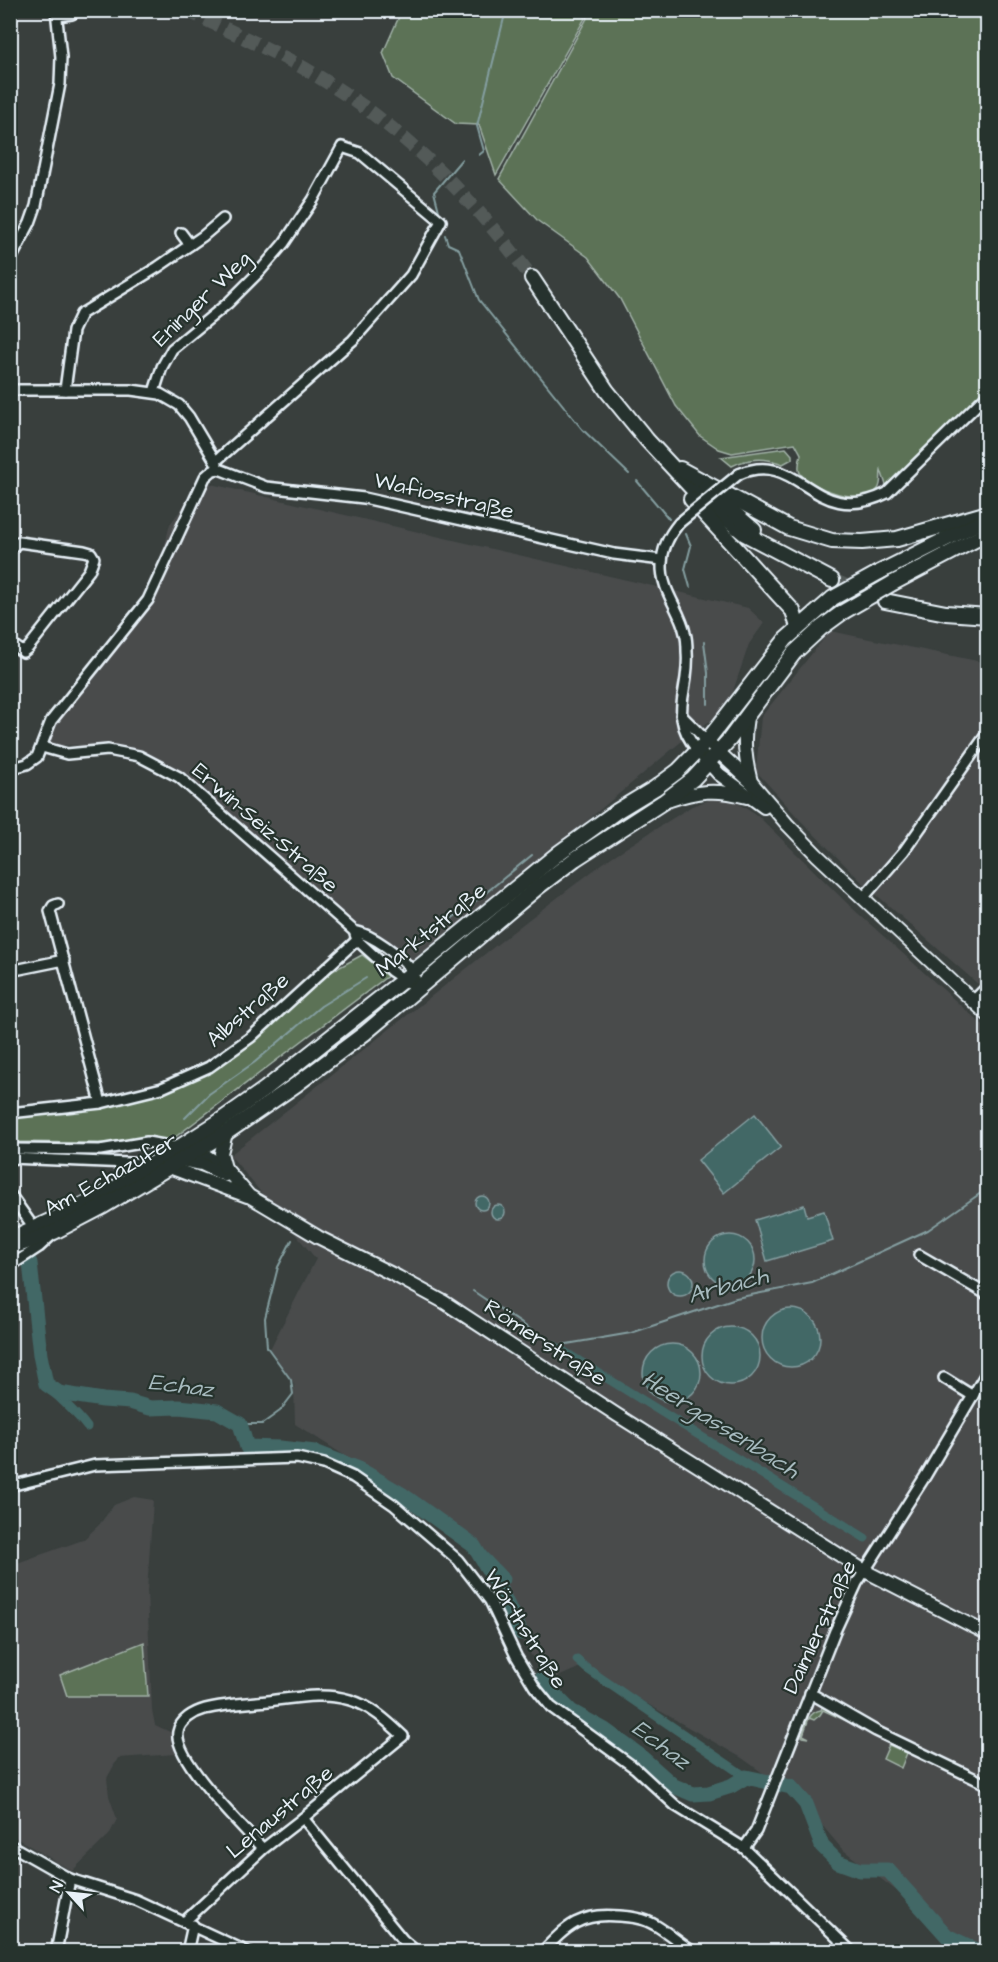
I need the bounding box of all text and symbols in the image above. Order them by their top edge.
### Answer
street label: Eninger Weg [146,244,259,355]
street label: Wafiosstraße [371,465,517,527]
street label: Erwin-Seiz-Straße [185,756,345,900]
street label: Marktstraße [369,875,493,984]
street label: Albstraße [200,965,296,1055]
street label: Am Echazufer [39,1126,183,1224]
water label: Arbach [684,1259,773,1313]
street label: Römerstraße [478,1292,612,1394]
water label: Heergassenbach [634,1363,806,1489]
water label: Echaz [146,1365,217,1407]
street label: Daimlerstraße [775,1555,865,1699]
street label: Wörthstraße [476,1563,574,1695]
water label: Echaz [625,1712,698,1779]
street label: Lenaustraße [220,1758,340,1866]
north arrow [39,1863,99,1923]
text: N [44,1877,69,1896]

